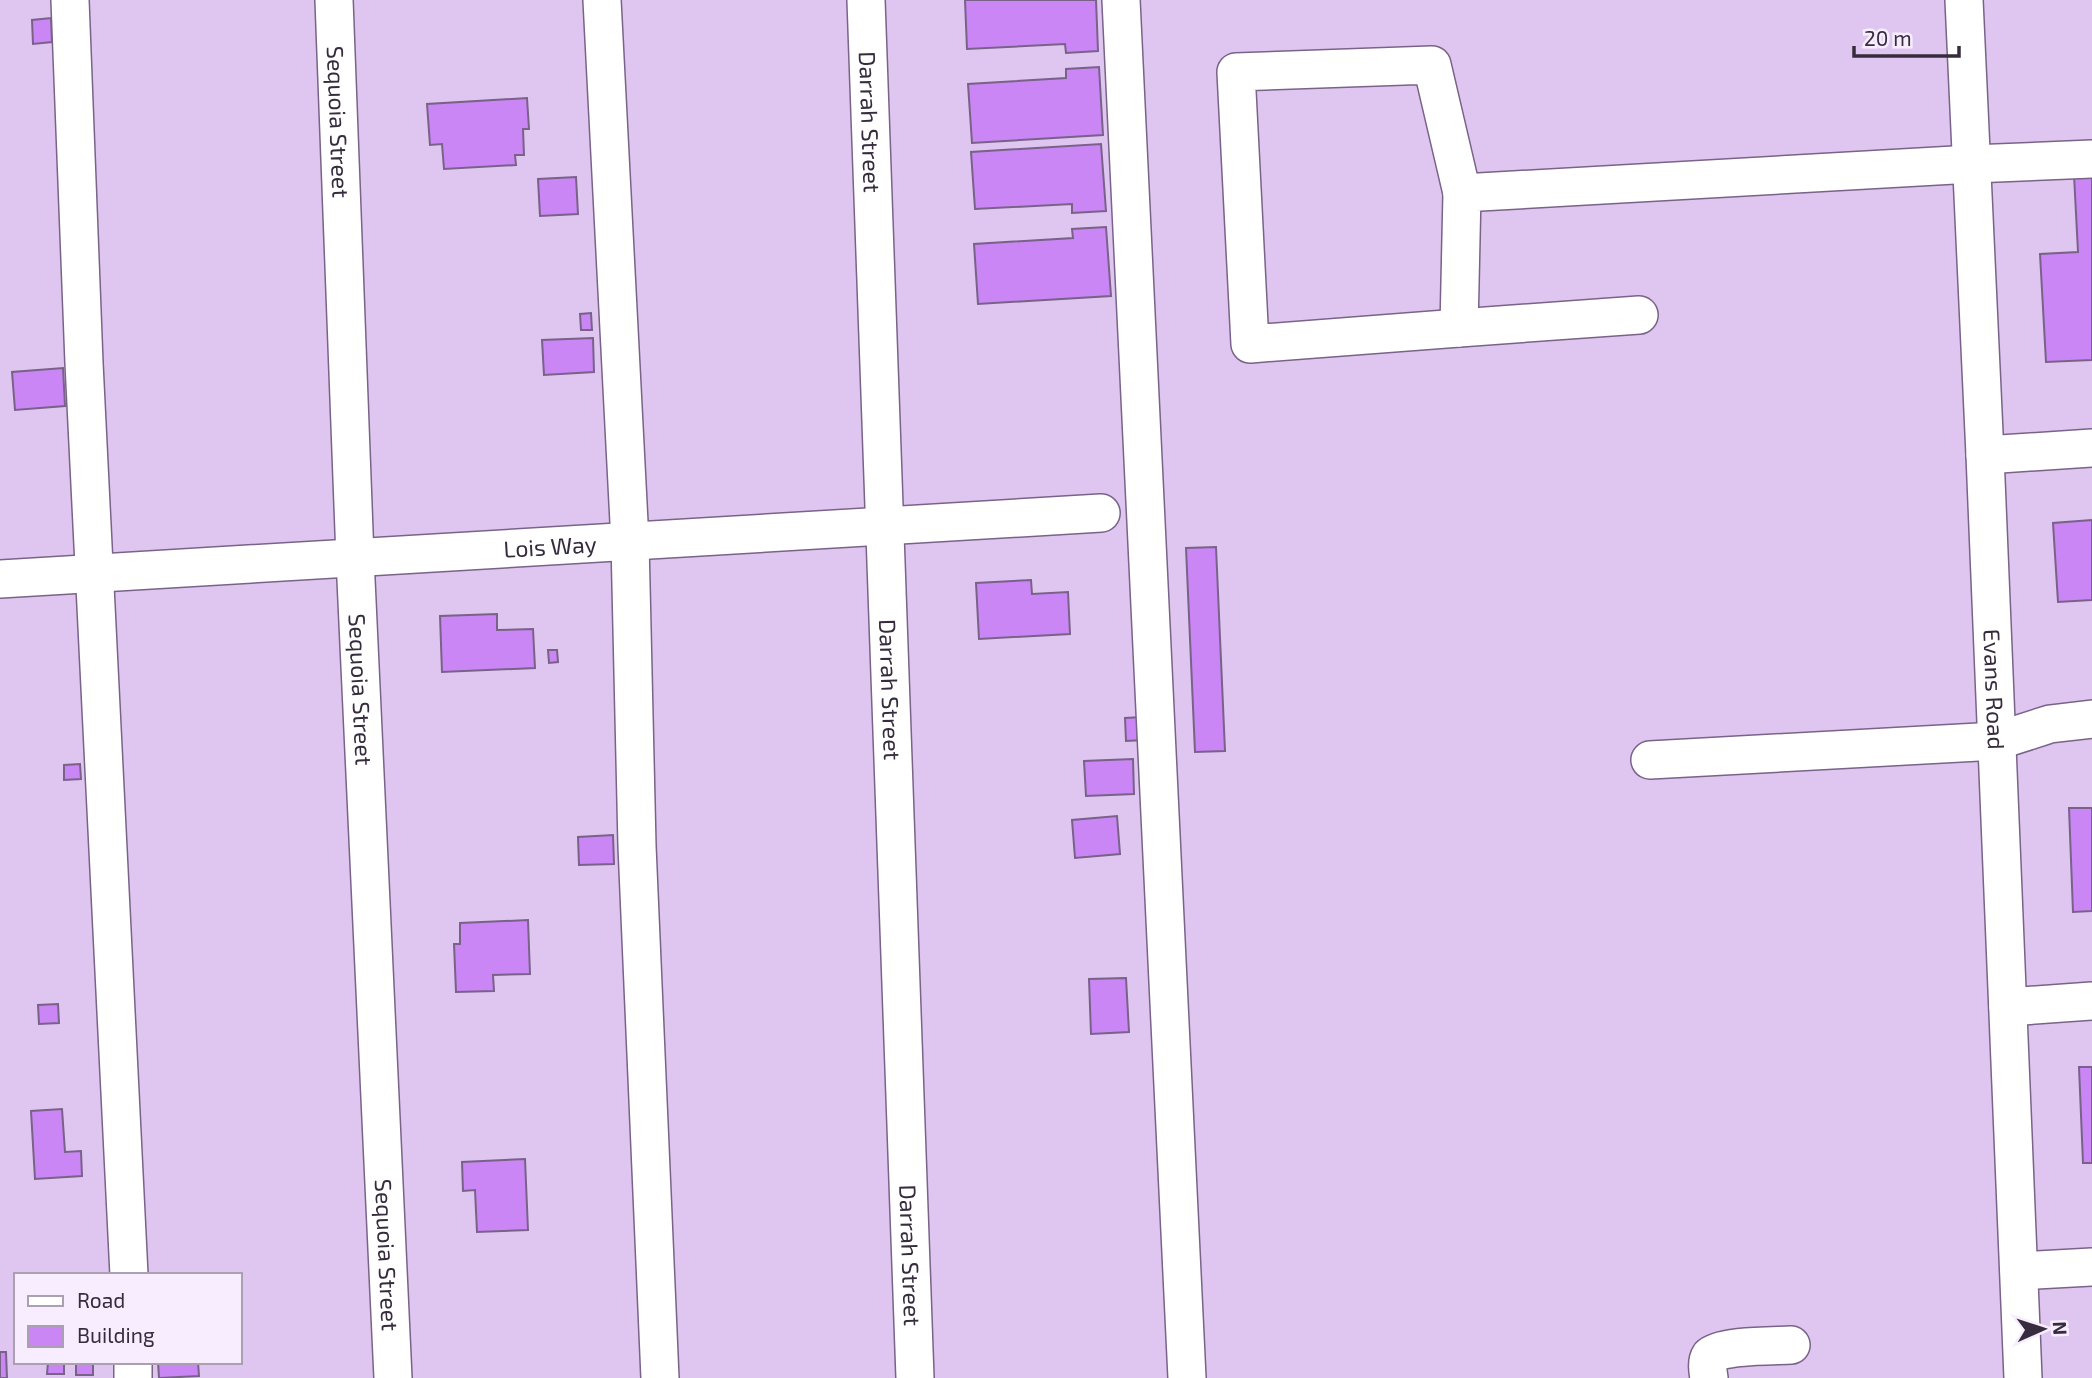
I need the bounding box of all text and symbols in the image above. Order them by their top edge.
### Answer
scale bar [1854,14,1959,58]
text: 20 m [1864,25,1912,50]
street label: Sequoia Street [322,45,355,199]
street label: Darrah Street [854,51,887,193]
street label: Lois Way [503,529,597,563]
street label: Sequoia Street [344,613,379,766]
street label: Darrah Street [874,618,907,761]
street label: Evans Road [1978,628,2011,750]
street label: Sequoia Street [370,1178,405,1332]
street label: Darrah Street [894,1184,927,1327]
legend [14,1273,242,1364]
text: Road [77,1287,125,1312]
north arrow [2008,1294,2078,1364]
text: N [2049,1321,2072,1336]
text: Building [77,1322,155,1347]

